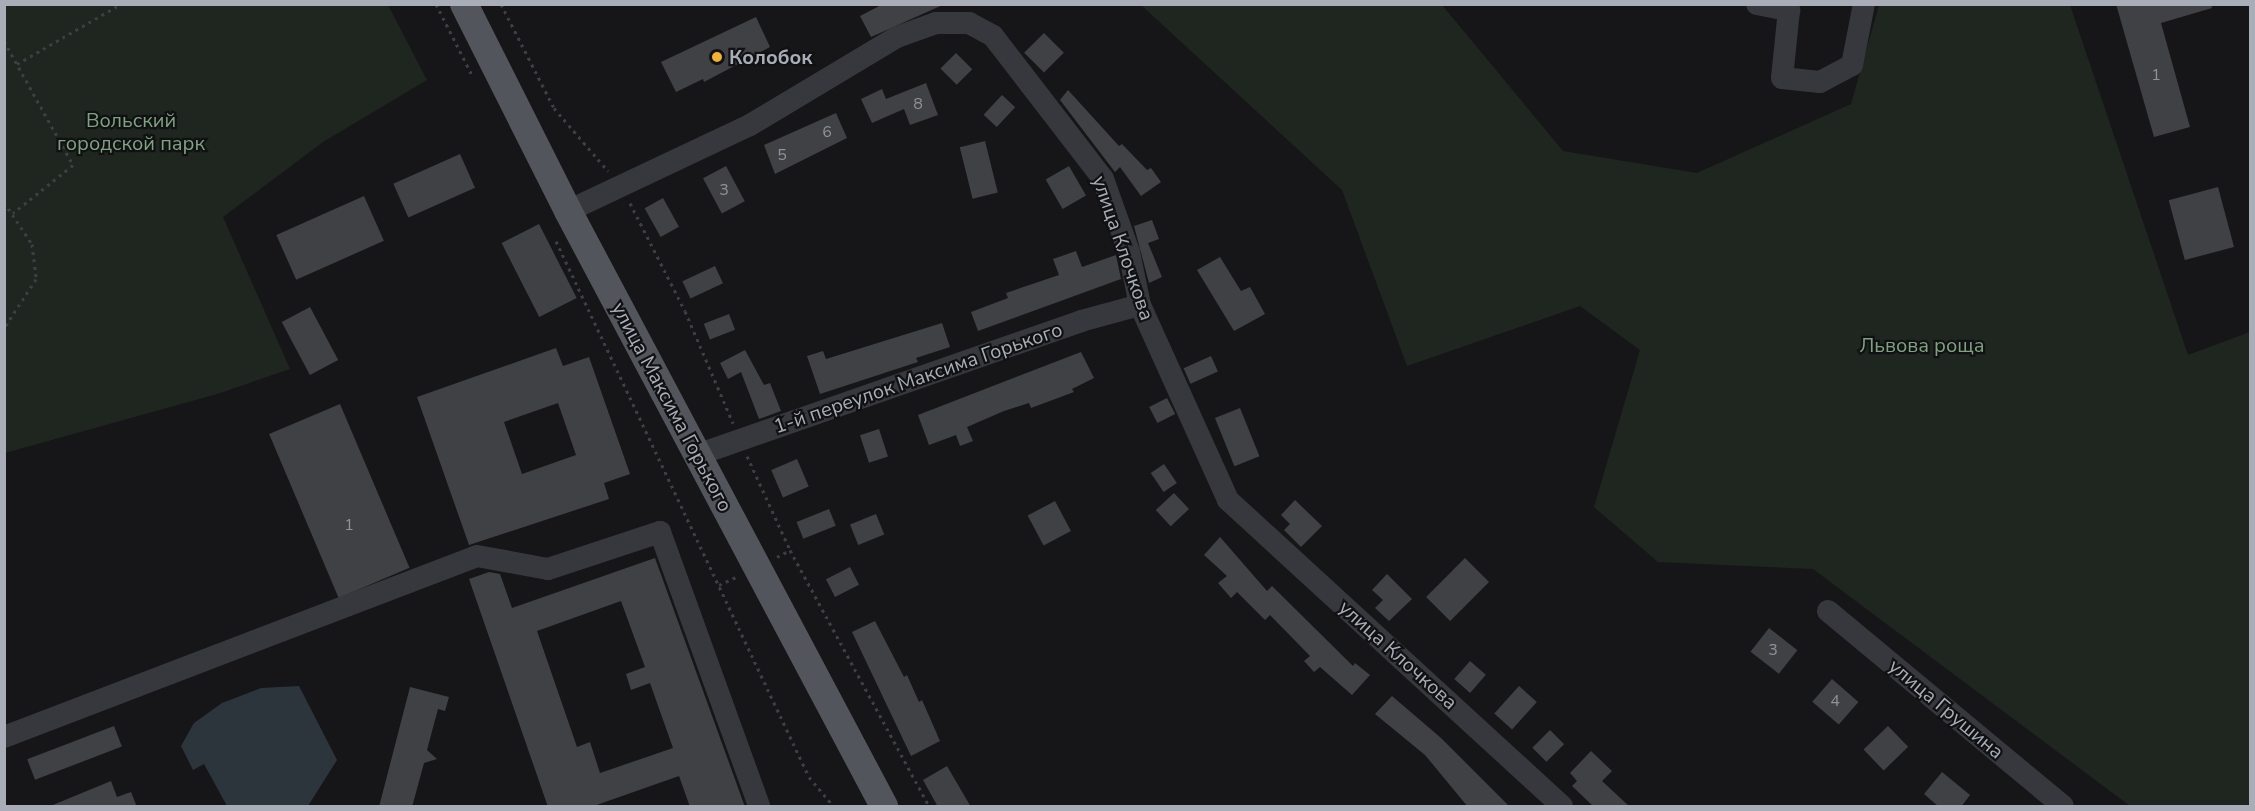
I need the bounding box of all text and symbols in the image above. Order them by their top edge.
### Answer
place label: Колобок [729,45,812,69]
marker: Колобок [710,50,724,64]
house number: 1 [2151,65,2161,85]
house number: 8 [913,94,923,114]
park label: Вольский городской парк [57,108,205,155]
house number: 6 [822,122,832,142]
house number: 5 [777,145,787,165]
street label: улица Клочкова [1087,173,1159,323]
house number: 3 [719,180,729,200]
street label: улица Максима Горького [607,298,737,516]
street label: 1-й переулок Максима Горького [771,317,1065,439]
park label: Львова роща [1859,333,1985,357]
house number: 1 [344,515,354,535]
street label: улица Клочкова [1334,596,1462,714]
house number: 3 [1768,640,1778,660]
street label: улица Грушина [1884,654,2008,764]
house number: 4 [1830,691,1840,711]

